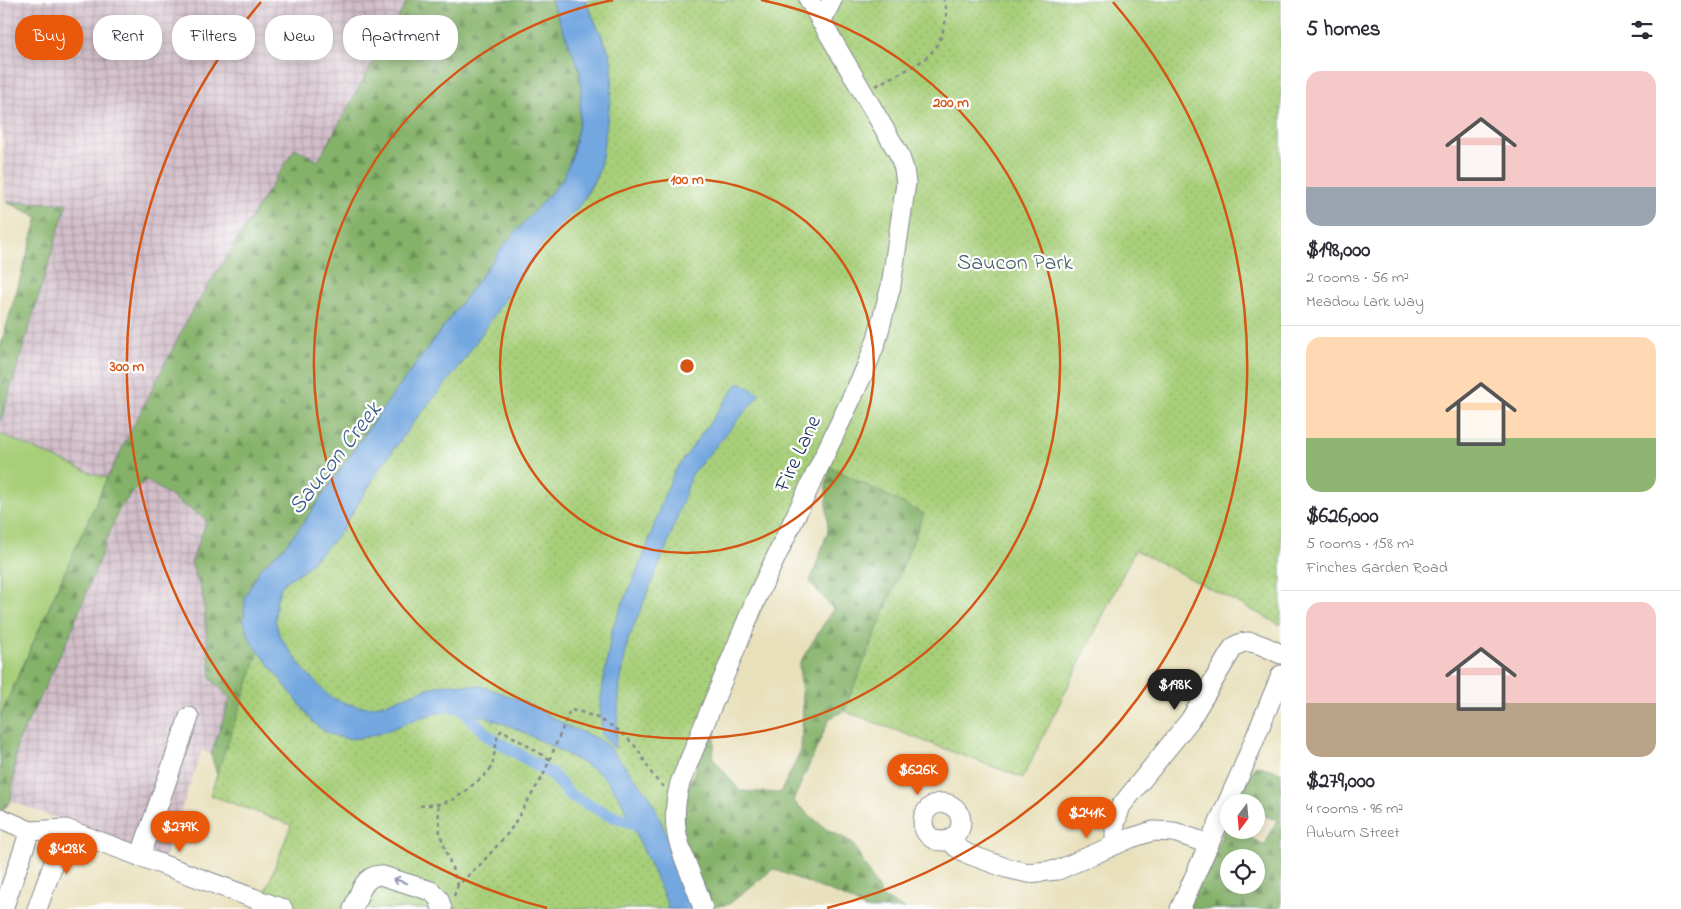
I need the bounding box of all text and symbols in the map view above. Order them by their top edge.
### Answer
chip: Buy [15,15,83,60]
chip: Rent [93,15,162,60]
chip: Filters [172,15,255,60]
chip: New [265,15,333,60]
chip: Apartment [343,15,458,60]
text: 5 homes [1306,15,1381,45]
icon: filters [1628,16,1656,44]
text: 200 m [932,92,969,114]
icon: home [1436,104,1526,194]
text: 100 m [670,169,704,191]
text: $198,000 [1306,236,1370,266]
park label: Saucon Park [957,248,1073,280]
text: 2 rooms · 56 m² [1306,266,1409,290]
text: Meadow Lark Way [1306,290,1424,314]
text: 300 m [109,356,145,378]
centre of rings [678,357,696,375]
icon: home [1436,369,1526,459]
water label: Saucon Creek [280,394,392,523]
street label: Fire Lane [767,410,831,498]
text: $626,000 [1306,502,1378,532]
text: 5 rooms · 158 m² [1306,532,1414,556]
text: Finches Garden Road [1306,556,1448,580]
icon: home [1436,634,1526,724]
pin: $198K [1140,668,1210,711]
text: $198K [1158,673,1192,697]
pin: $626K [883,754,953,796]
text: $626K [898,758,938,782]
text: $279,000 [1306,767,1375,797]
north arrow [1220,794,1265,839]
map controls [1220,794,1265,894]
pin: $241K [1052,796,1122,839]
text: 4 rooms · 96 m² [1306,797,1403,821]
text: $241K [1068,801,1106,825]
pin: $279K [145,810,215,853]
text: $279K [162,815,198,839]
text: Auburn Street [1306,821,1400,845]
pin: $428K [32,832,102,875]
text: $428K [48,837,86,861]
button: locate [1220,849,1265,894]
one-way arrow [393,876,409,885]

